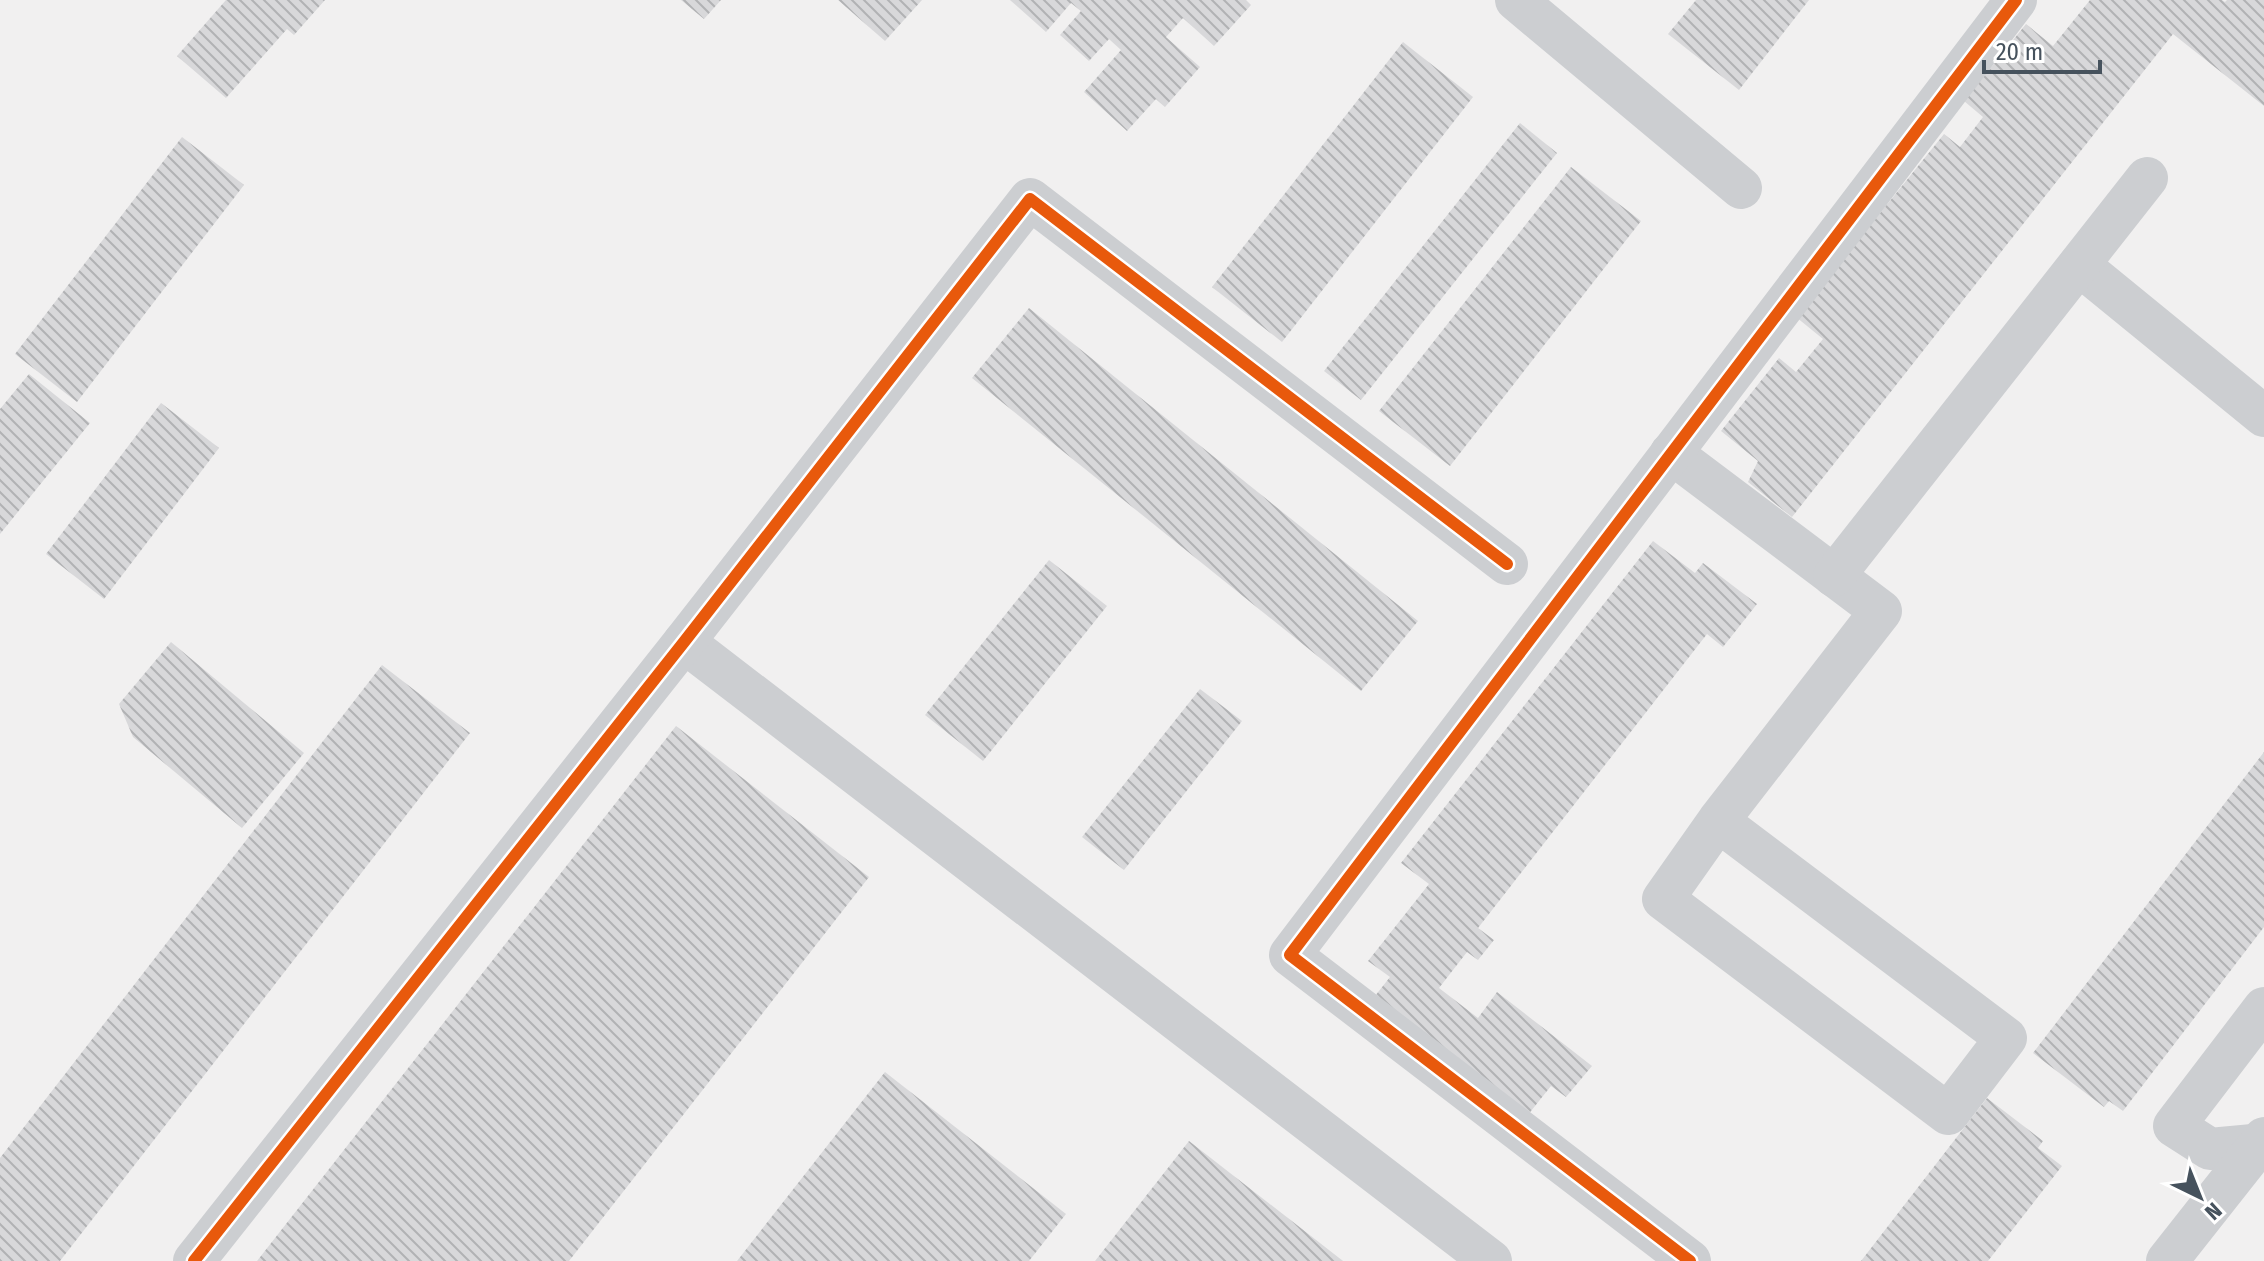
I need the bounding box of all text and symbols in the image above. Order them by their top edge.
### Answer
scale bar [1984,24,2100,74]
text: 20 m [1996,38,2043,66]
north arrow [2160,1157,2240,1237]
text: N [2199,1197,2227,1226]

